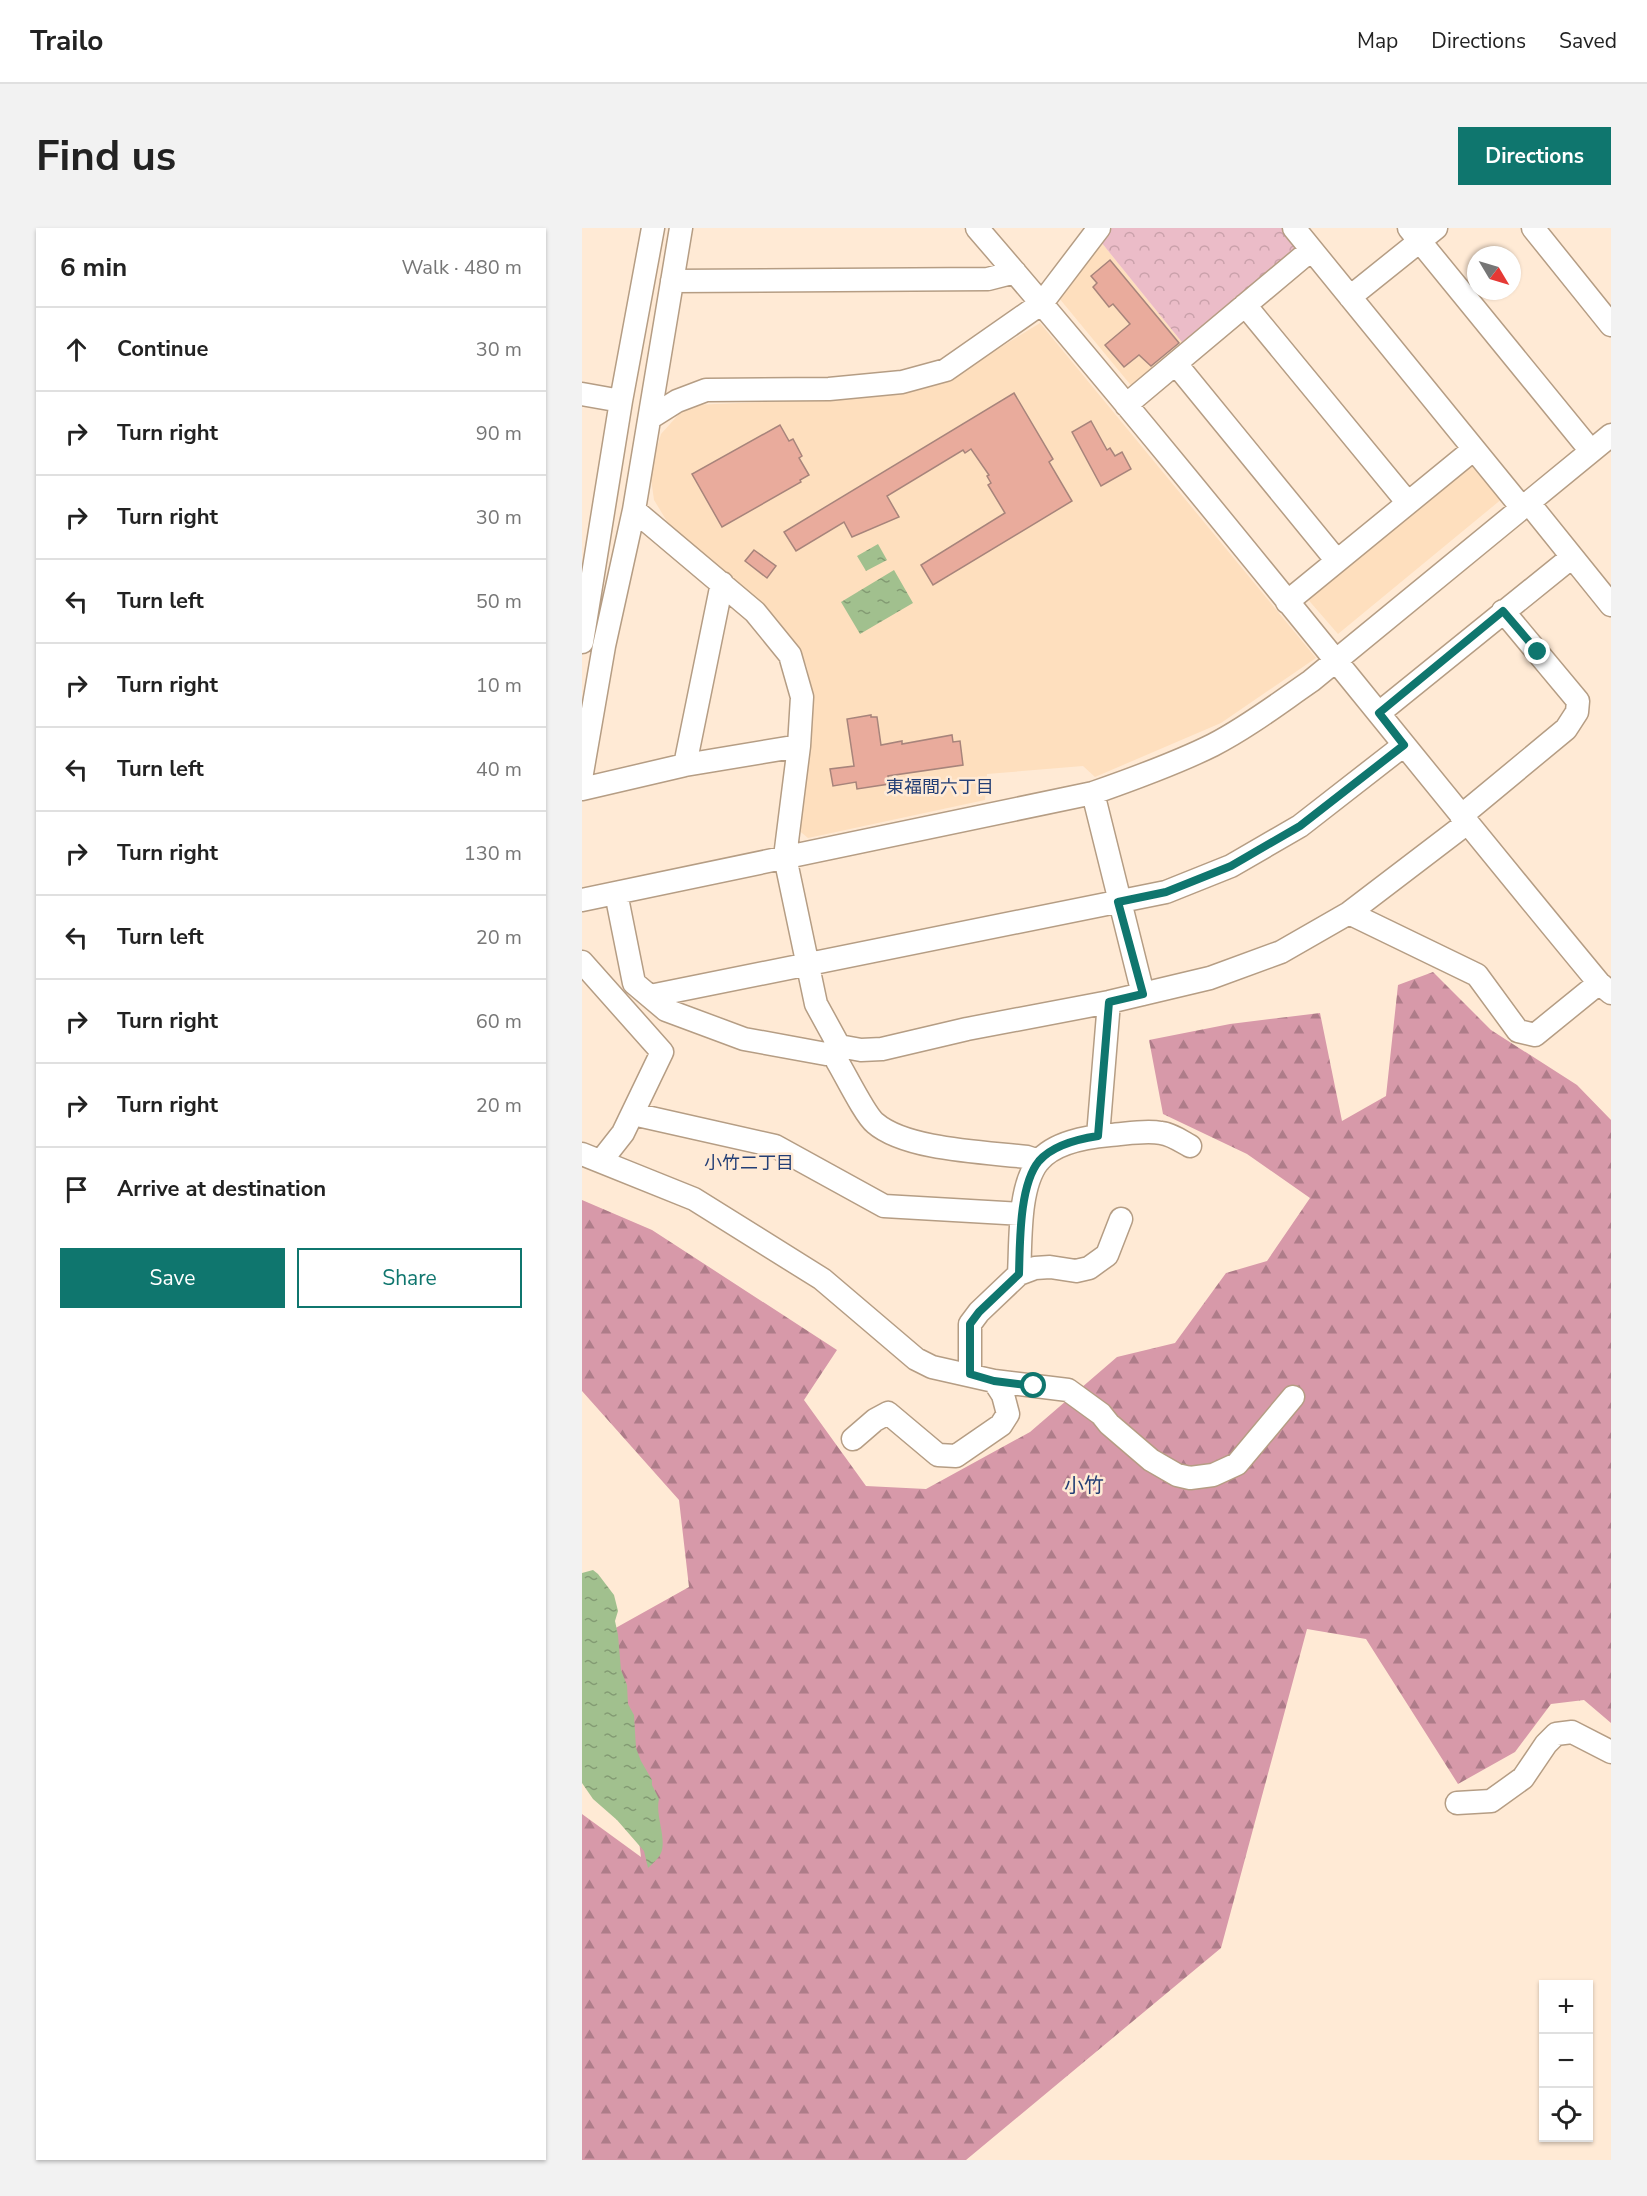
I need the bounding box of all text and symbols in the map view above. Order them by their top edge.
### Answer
text: Trailo [30,22,103,60]
text: Map [1357,27,1398,55]
text: Directions [1431,27,1526,55]
text: Saved [1559,27,1617,55]
button: Directions [1458,127,1611,185]
text: Find us [36,128,176,185]
north arrow [1467,246,1521,300]
text: 6 min [60,250,127,285]
text: Walk · 480 m [402,254,522,281]
icon: ahead [60,333,93,366]
text: Continue [117,334,208,364]
text: 30 m [476,336,522,363]
icon: right [60,417,93,450]
text: Turn right [117,418,218,448]
text: 90 m [476,420,522,447]
icon: right [60,501,93,534]
text: Turn right [117,502,218,532]
text: 30 m [476,504,522,531]
icon: left [60,585,93,618]
text: Turn left [117,586,204,616]
text: 50 m [476,588,522,615]
route end [1524,638,1550,664]
icon: right [60,669,93,702]
text: Turn right [117,670,218,700]
text: 10 m [476,672,522,699]
icon: left [60,753,93,786]
text: Turn left [117,754,204,784]
text: 40 m [476,756,522,783]
district label: 東福間六丁目 [886,775,994,799]
icon: right [60,837,93,870]
text: Turn right [117,838,218,868]
text: 130 m [464,840,522,867]
icon: left [60,921,93,954]
text: Turn left [117,922,204,952]
text: 20 m [476,924,522,951]
icon: right [60,1005,93,1038]
text: Turn right [117,1006,218,1036]
text: 60 m [476,1008,522,1035]
icon: right [60,1089,93,1122]
text: Turn right [117,1090,218,1120]
text: 20 m [476,1092,522,1119]
district label: 小竹二丁目 [704,1151,794,1175]
icon: arrive [60,1173,93,1206]
text: Arrive at destination [117,1174,326,1204]
button: Save [60,1248,285,1308]
button: Share [297,1248,522,1308]
route start [1020,1372,1046,1398]
district label: 小竹 [1064,1472,1104,1499]
map controls [1539,1980,1593,2142]
button: + [1539,1980,1593,2034]
button: − [1539,2034,1593,2088]
button: locate [1539,2088,1593,2142]

